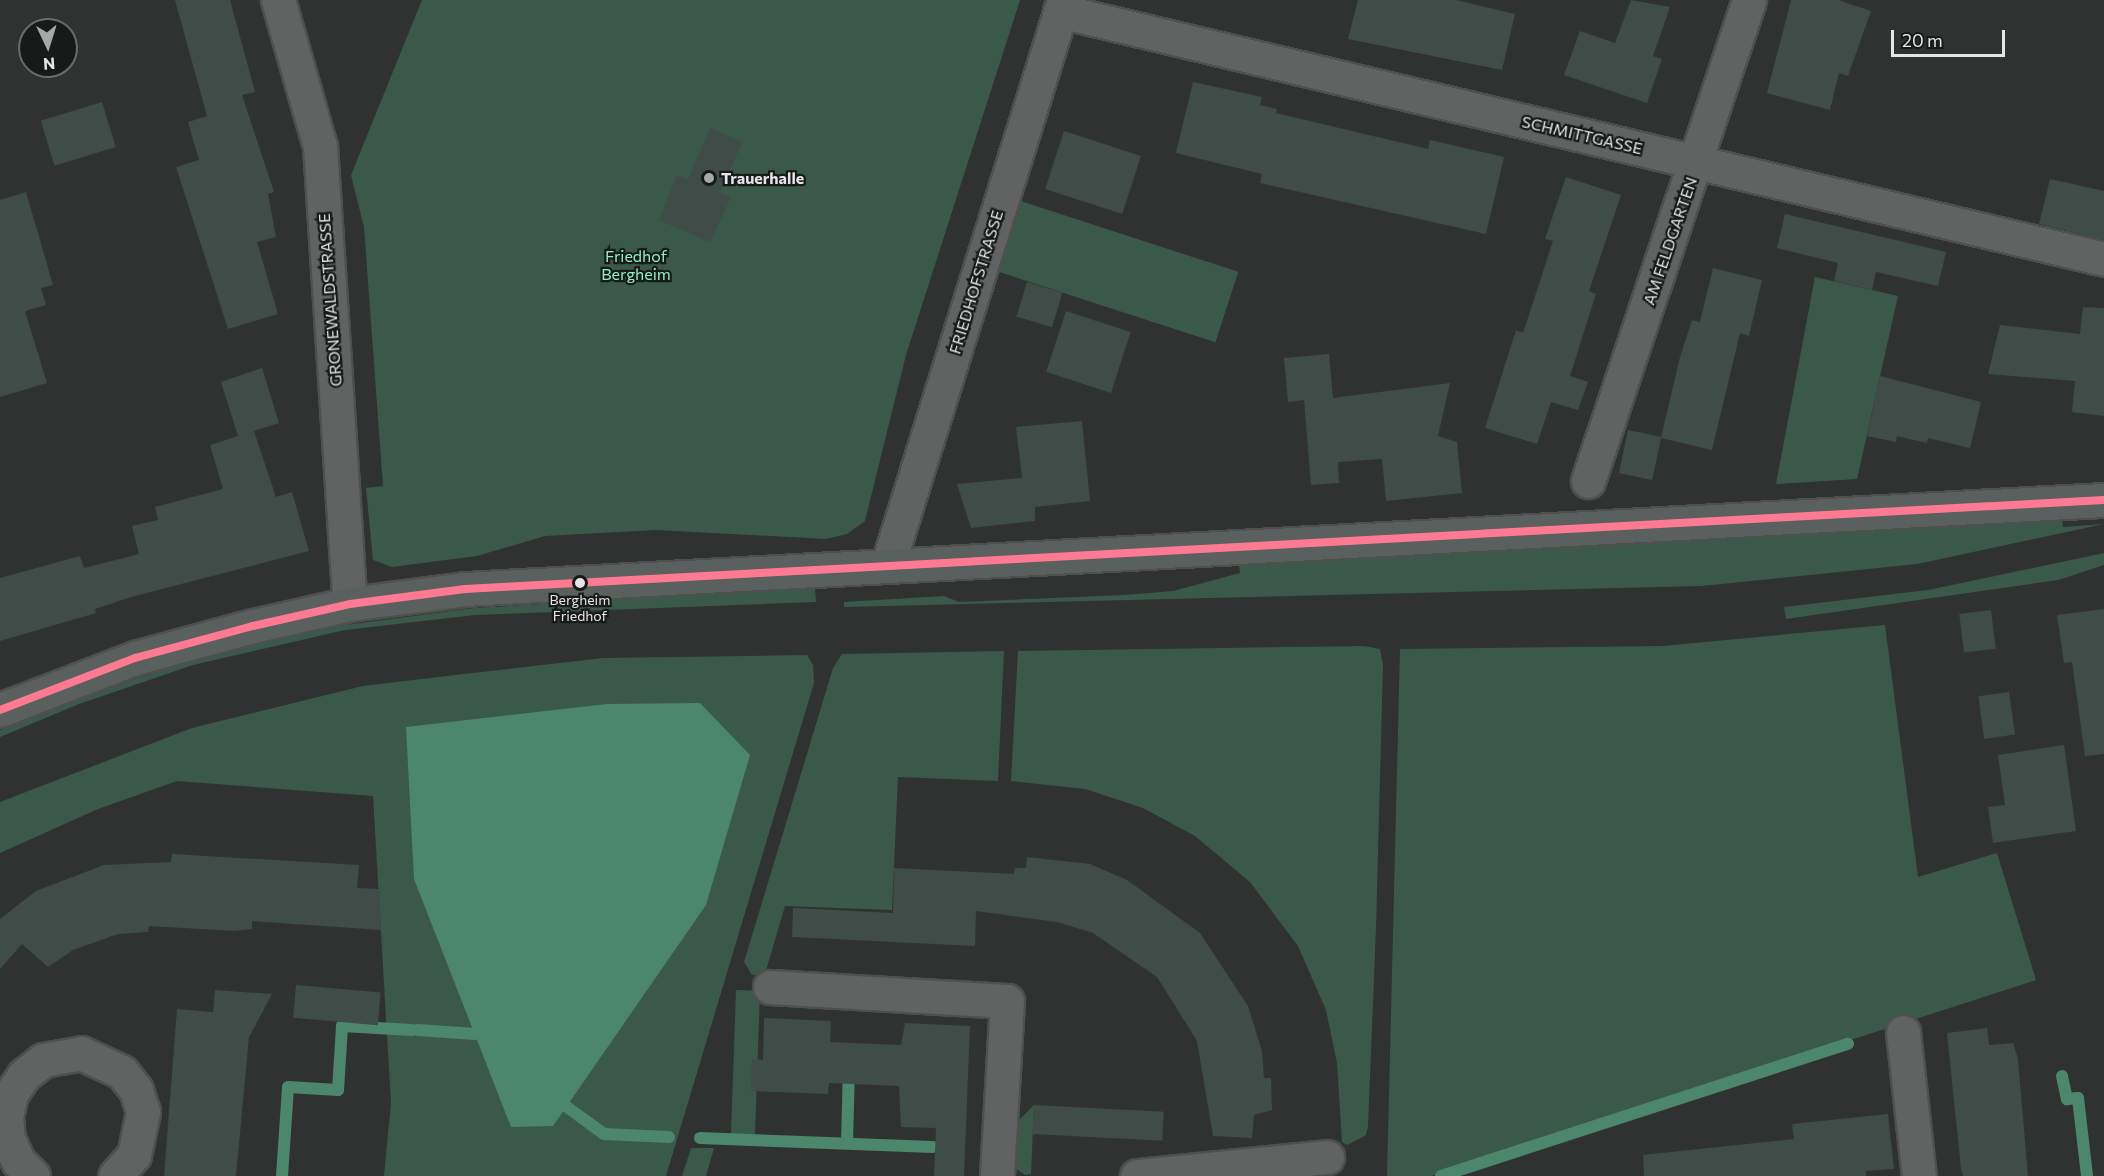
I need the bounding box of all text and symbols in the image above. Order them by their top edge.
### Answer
north arrow [18,18,78,78]
scale bar [1894,18,2008,56]
text: 20 m [1902,29,1943,51]
text: N [43,55,56,74]
street label: SCHMITTGASSE [1520,112,1644,158]
place label: Trauerhalle [721,168,804,188]
marker: Trauerhalle [702,171,716,185]
street label: AM FELDGARTEN [1639,175,1701,307]
street label: FRIEDHOFSTRASSE [945,208,1007,356]
street label: GRONEWALDSTRASSE [314,213,346,387]
park label: Friedhof Bergheim [601,246,671,284]
marker: Bergheim Friedhof [574,577,586,589]
place label: Bergheim Friedhof [550,592,610,624]

